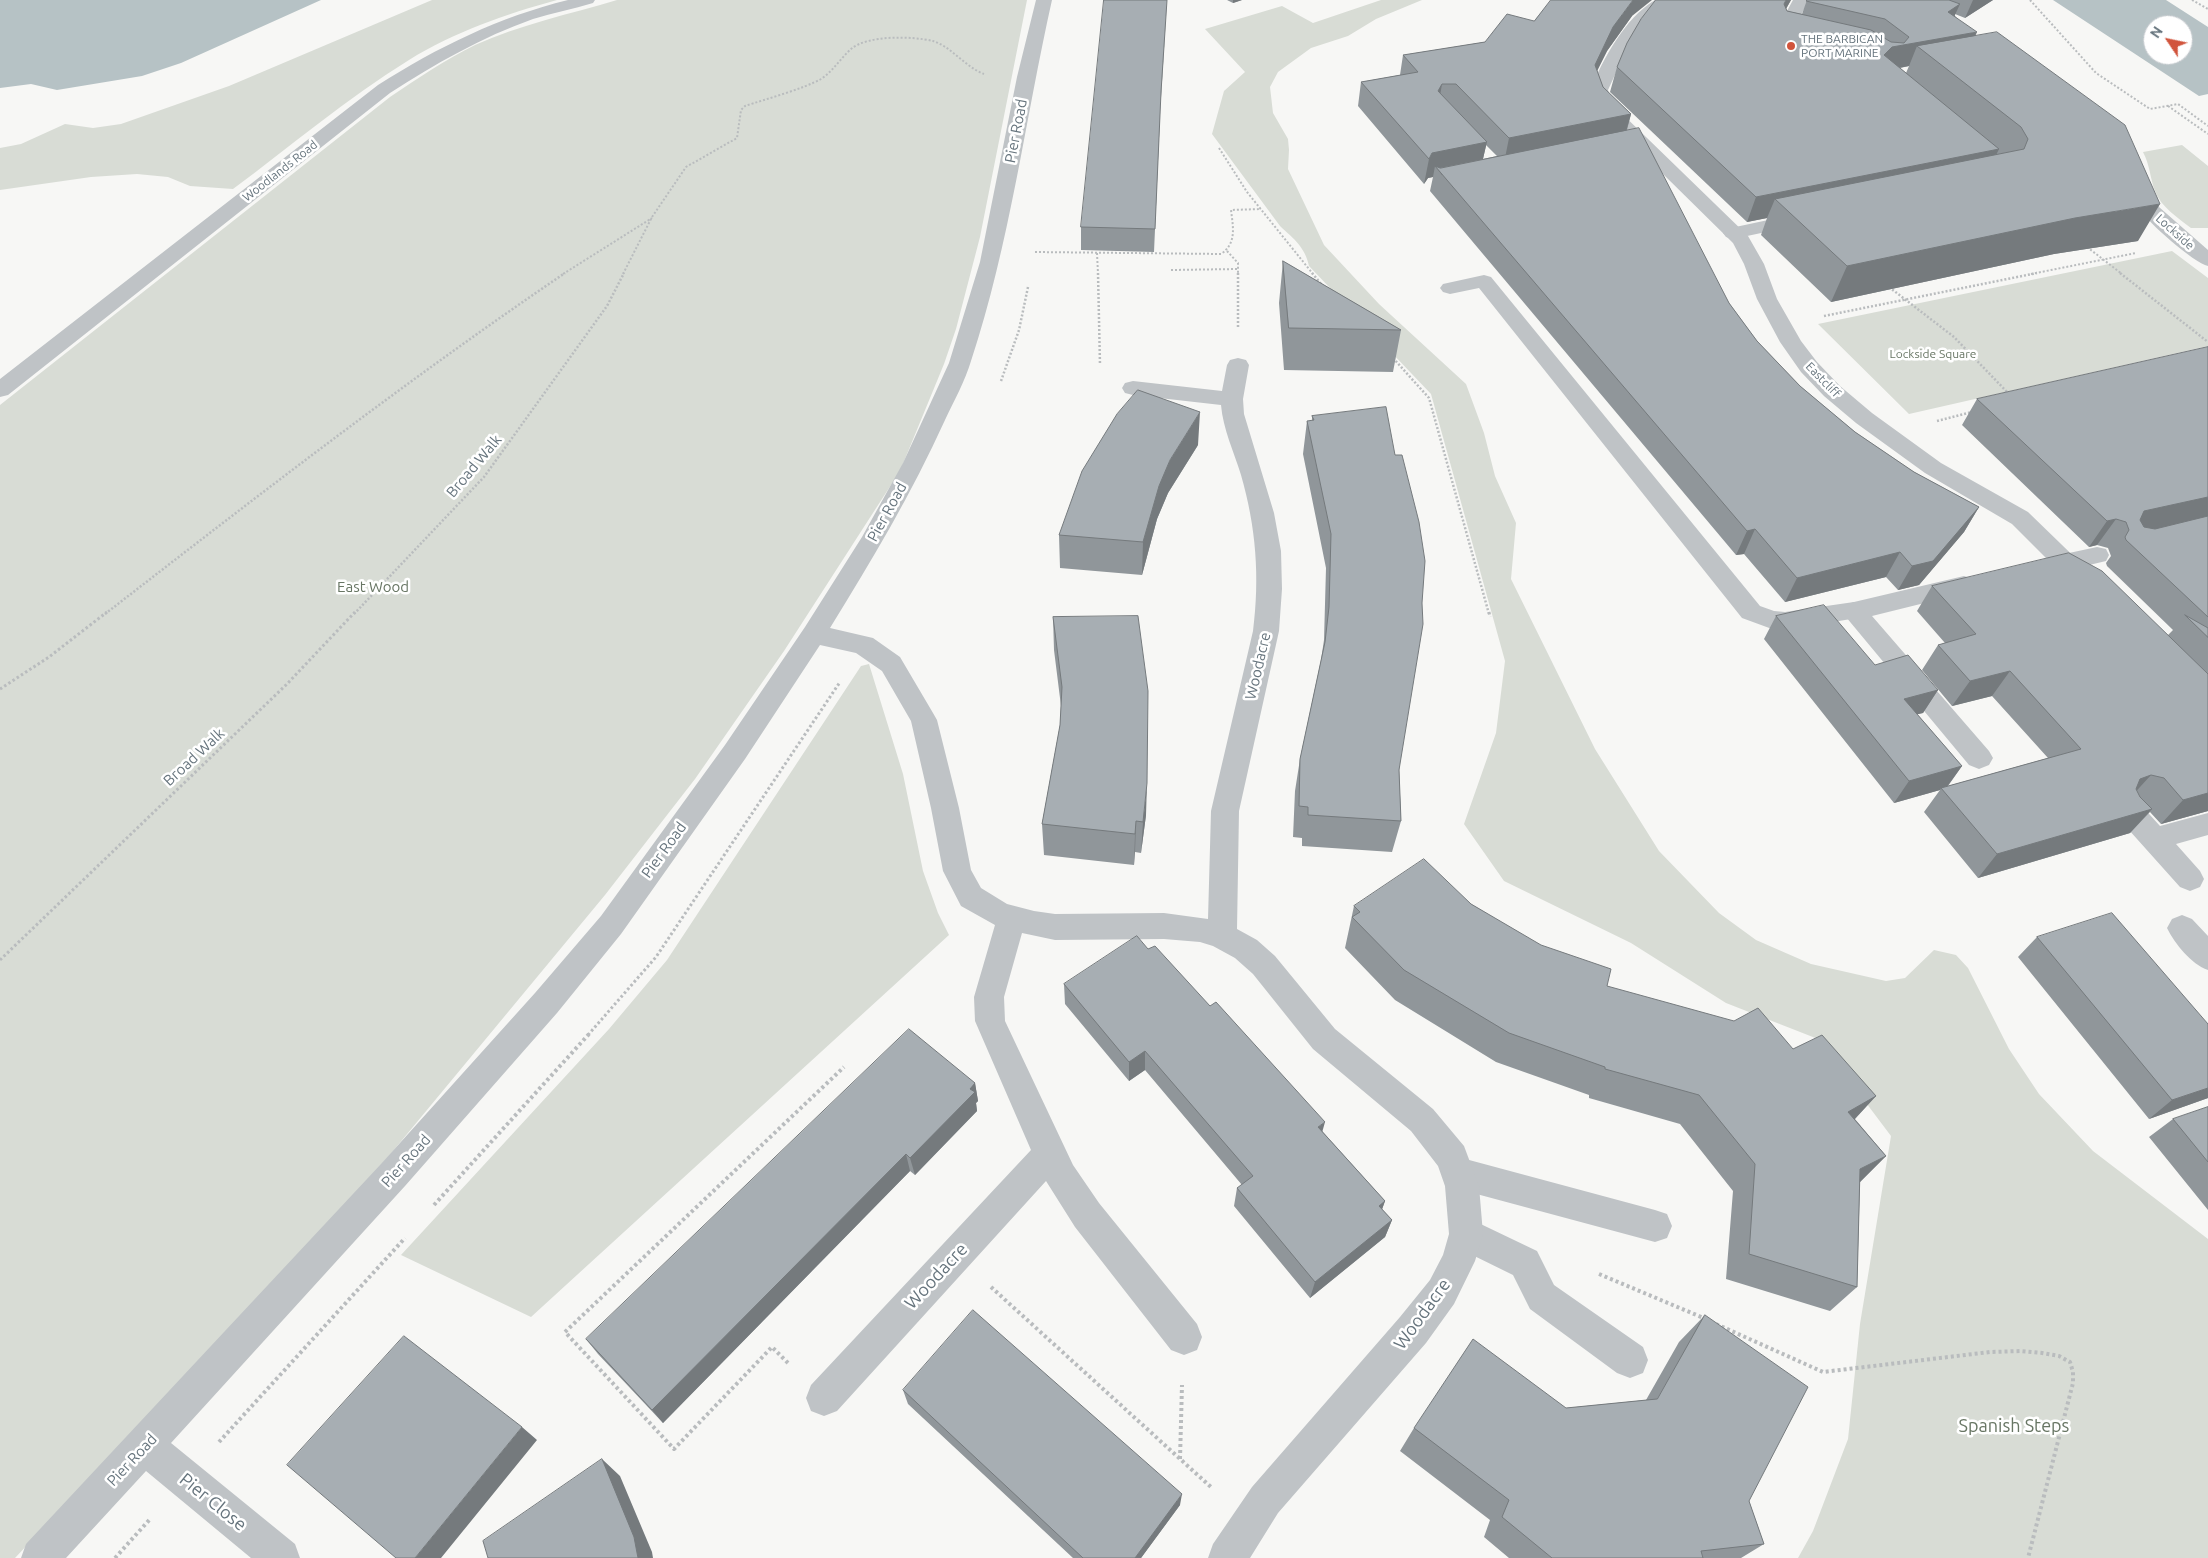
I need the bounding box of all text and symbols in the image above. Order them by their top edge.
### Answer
north arrow [2143,15,2193,65]
text: N [2147,23,2166,41]
place label: THE BARBICAN PORT MARINE [1801,32,1883,60]
marker: THE BARBICAN PORT MARINE [1785,40,1797,52]
street label: Pier Road [1001,98,1031,164]
street label: Woodlands Road [240,137,320,205]
street label: Lockside [2153,211,2197,253]
park label: Lockside Square [1890,347,1976,361]
street label: Eastcliff [1803,359,1843,401]
street label: Broad Walk [442,431,506,501]
street label: Pier Road [863,479,911,545]
park label: East Wood [337,578,409,596]
street label: Woodacre [1242,631,1274,701]
street label: Broad Walk [160,724,228,790]
street label: Pier Road [638,819,690,881]
street label: Pier Road [378,1131,434,1191]
street label: Woodacre [900,1239,972,1313]
street label: Woodacre [1389,1274,1455,1354]
park label: Spanish Steps [1959,1415,2069,1437]
street label: Pier Road [103,1430,161,1490]
street label: Pier Close [175,1468,251,1536]

